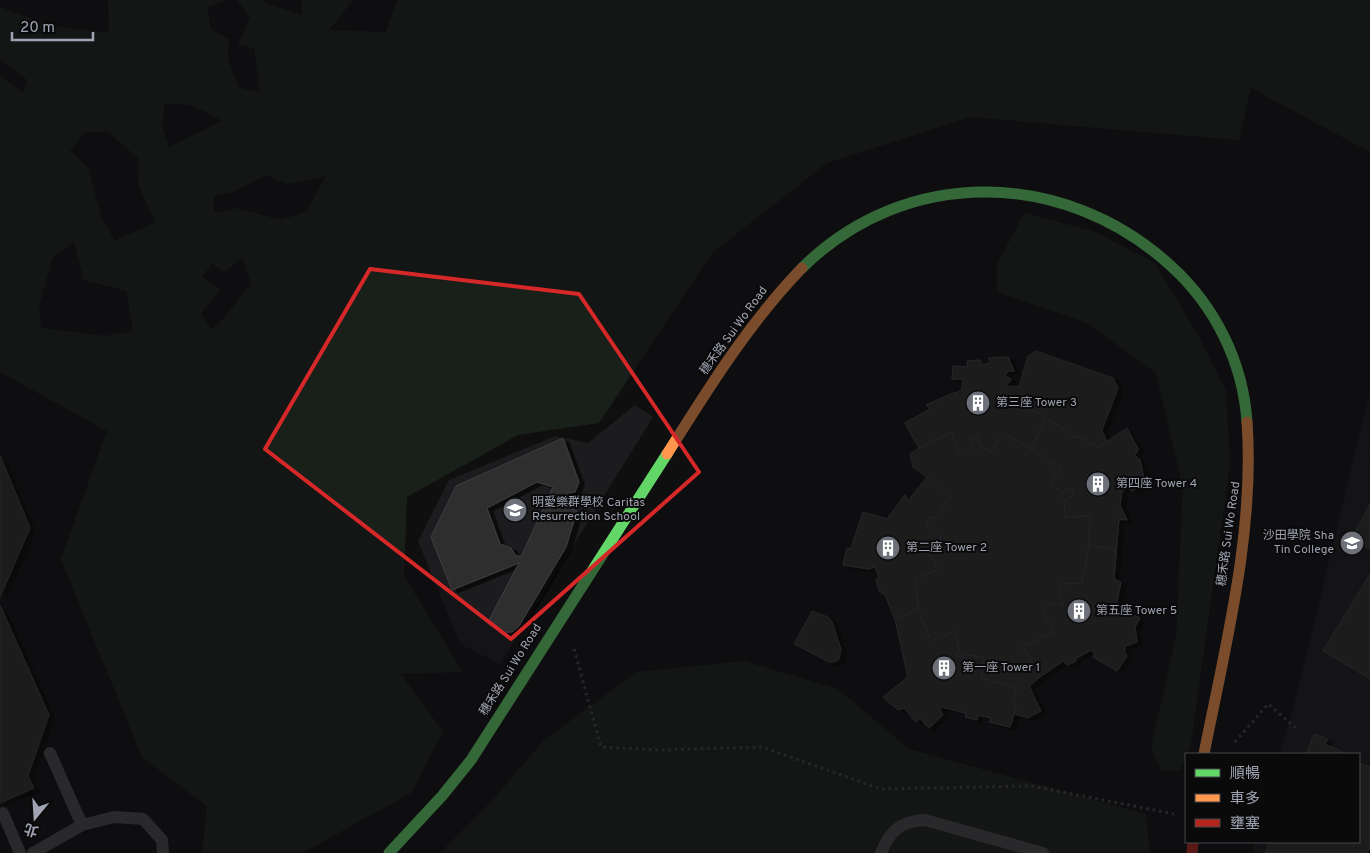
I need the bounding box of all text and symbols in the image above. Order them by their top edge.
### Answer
scale bar [12,10,94,42]
text: 20 m [20,19,55,38]
street label: 穗禾路 Sui Wo Road [697,284,771,378]
building icon: 第三座 Tower 3 [965,390,991,416]
place label: 第三座 Tower 3 [996,395,1077,411]
building icon: 第四座 Tower 4 [1085,471,1111,497]
place label: 第四座 Tower 4 [1116,476,1197,492]
street label: 穗禾路 Sui Wo Road [1214,481,1244,587]
place label: 明愛樂群學校 Caritas Resurrection School [532,495,645,525]
school or university icon: 明愛樂群學校 Caritas Resurrection School [502,497,528,523]
place label: 沙田學院 Sha Tin College [1263,528,1334,558]
school or university icon: 沙田學院 Sha Tin College [1339,530,1365,556]
building icon: 第二座 Tower 2 [875,535,901,561]
place label: 第二座 Tower 2 [906,540,987,556]
building icon: 第五座 Tower 5 [1066,598,1092,624]
place label: 第五座 Tower 5 [1096,603,1177,619]
street label: 穗禾路 Sui Wo Road [476,621,546,719]
building icon: 第一座 Tower 1 [931,655,957,681]
place label: 第一座 Tower 1 [962,660,1040,676]
legend [1185,753,1360,843]
text: 順暢 [1230,765,1260,784]
text: 車多 [1230,790,1260,809]
north arrow [10,793,60,843]
text: 壅塞 [1230,815,1260,834]
text: 北 [22,819,41,839]

